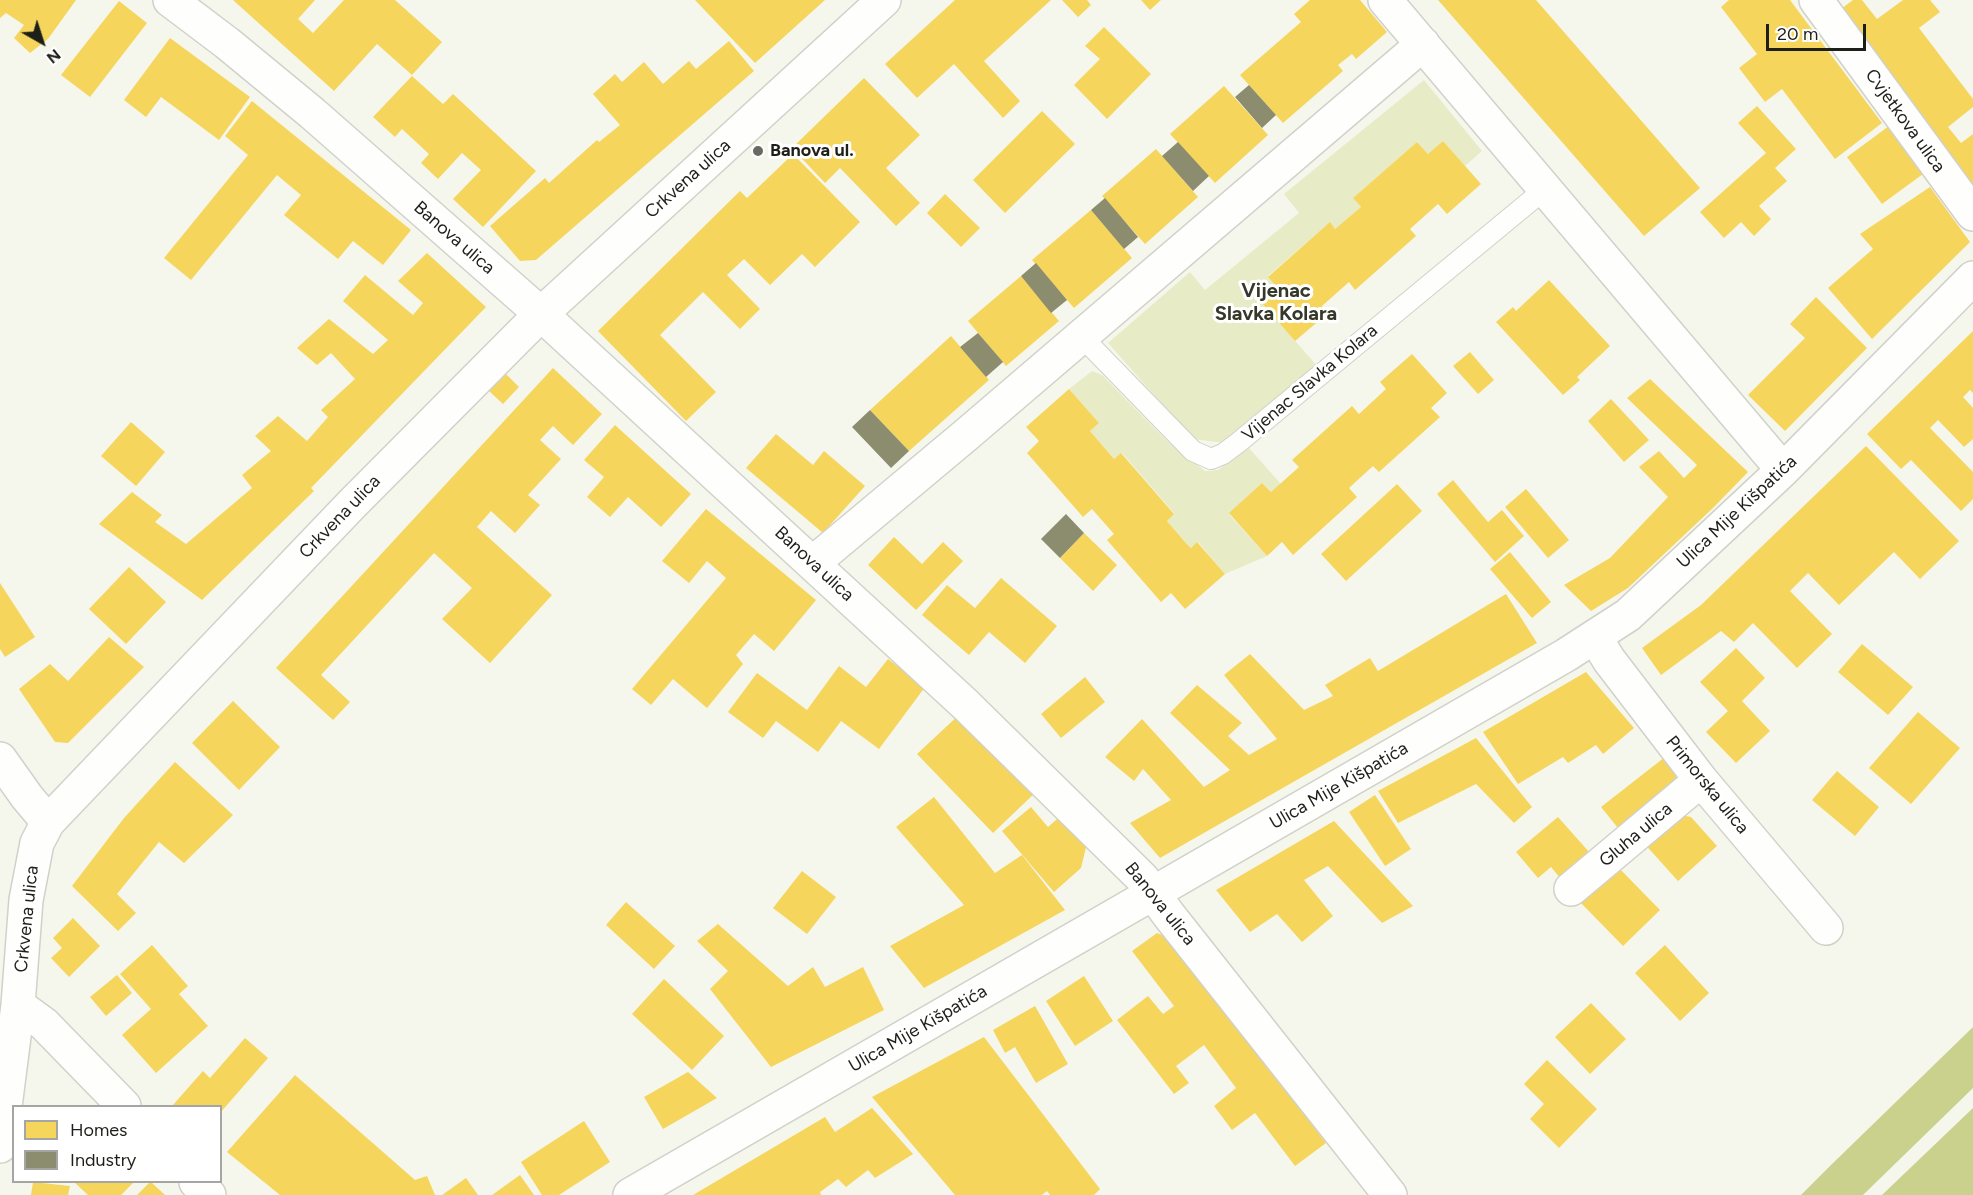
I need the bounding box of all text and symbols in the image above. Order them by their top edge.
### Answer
north arrow [12,12,72,72]
scale bar [1769,12,1870,50]
text: 20 m [1777,23,1818,45]
text: N [43,45,64,68]
street label: Cvjetkova ulica [1860,65,1950,177]
street label: Crkvena ulica [641,135,735,223]
place label: Banova ul. [770,140,854,162]
marker: Banova ul. [751,144,765,158]
street label: Banova ulica [409,197,499,279]
district label: Vijenac Slavka Kolara [1215,279,1337,326]
street label: Vijenac Slavka Kolara [1238,320,1382,446]
street label: Ulica Mije Kišpatića [1673,451,1801,573]
street label: Crkvena ulica [295,471,385,563]
street label: Banova ulica [770,522,858,606]
street label: Primorska ulica [1661,732,1753,838]
street label: Ulica Mije Kišpatića [1266,738,1412,834]
street label: Gluha ulica [1595,798,1677,872]
street label: Banova ulica [1120,858,1200,950]
street label: Crkvena ulica [11,864,43,974]
street label: Ulica Mije Kišpatića [845,981,991,1077]
legend [12,1105,222,1183]
text: Homes [70,1119,128,1141]
text: Industry [70,1149,136,1171]

